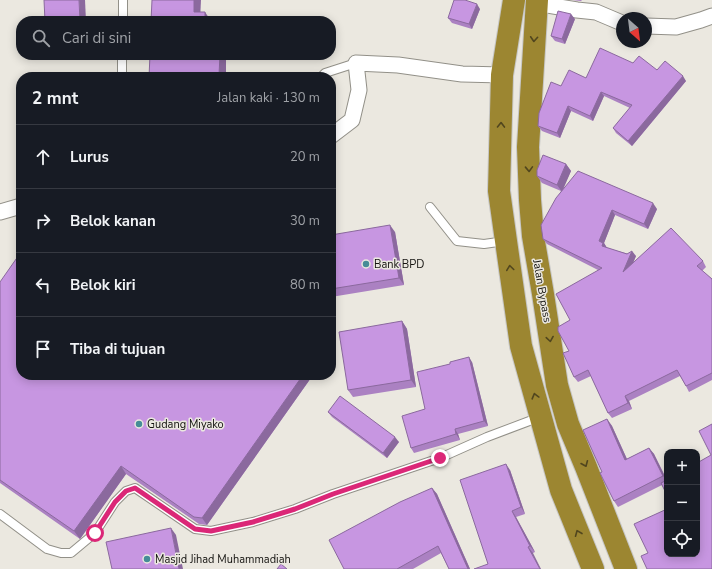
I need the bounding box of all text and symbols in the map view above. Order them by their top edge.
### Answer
north arrow [616,12,652,48]
search box [16,16,336,60]
icon: search [30,27,52,49]
text: Cari di sini [62,28,131,48]
one-way arrow [530,36,538,42]
text: 2 mnt [32,87,78,110]
text: Jalan kaki · 130 m [217,89,320,107]
one-way arrow [496,122,505,128]
icon: ahead [32,146,54,168]
text: Lurus [70,147,109,167]
text: 20 m [290,148,320,166]
one-way arrow [524,166,533,172]
icon: right [32,210,54,232]
text: Belok kanan [70,211,156,231]
text: 30 m [290,212,320,230]
place label: Bank BPD [374,257,424,272]
street label: Jalan Bypass [529,257,555,324]
marker: Bank BPD [361,259,371,269]
one-way arrow [506,265,515,272]
icon: left [32,274,54,296]
text: Belok kiri [70,275,135,295]
text: 80 m [290,276,320,294]
one-way arrow [545,336,554,342]
icon: arrive [32,338,54,360]
text: Tiba di tujuan [70,339,165,359]
one-way arrow [531,393,540,400]
place label: Gudang Miyako [147,417,224,432]
marker: Gudang Miyako [134,419,144,429]
route end [431,449,449,467]
map controls [664,449,700,557]
button: + [664,449,700,485]
one-way arrow [580,460,588,467]
button: − [664,485,700,521]
button: locate [664,521,700,557]
route start [86,524,104,542]
one-way arrow [575,529,583,536]
place label: Masjid Jihad Muhammadiah [155,552,291,567]
marker: Masjid Jihad Muhammadiah [142,554,152,564]

